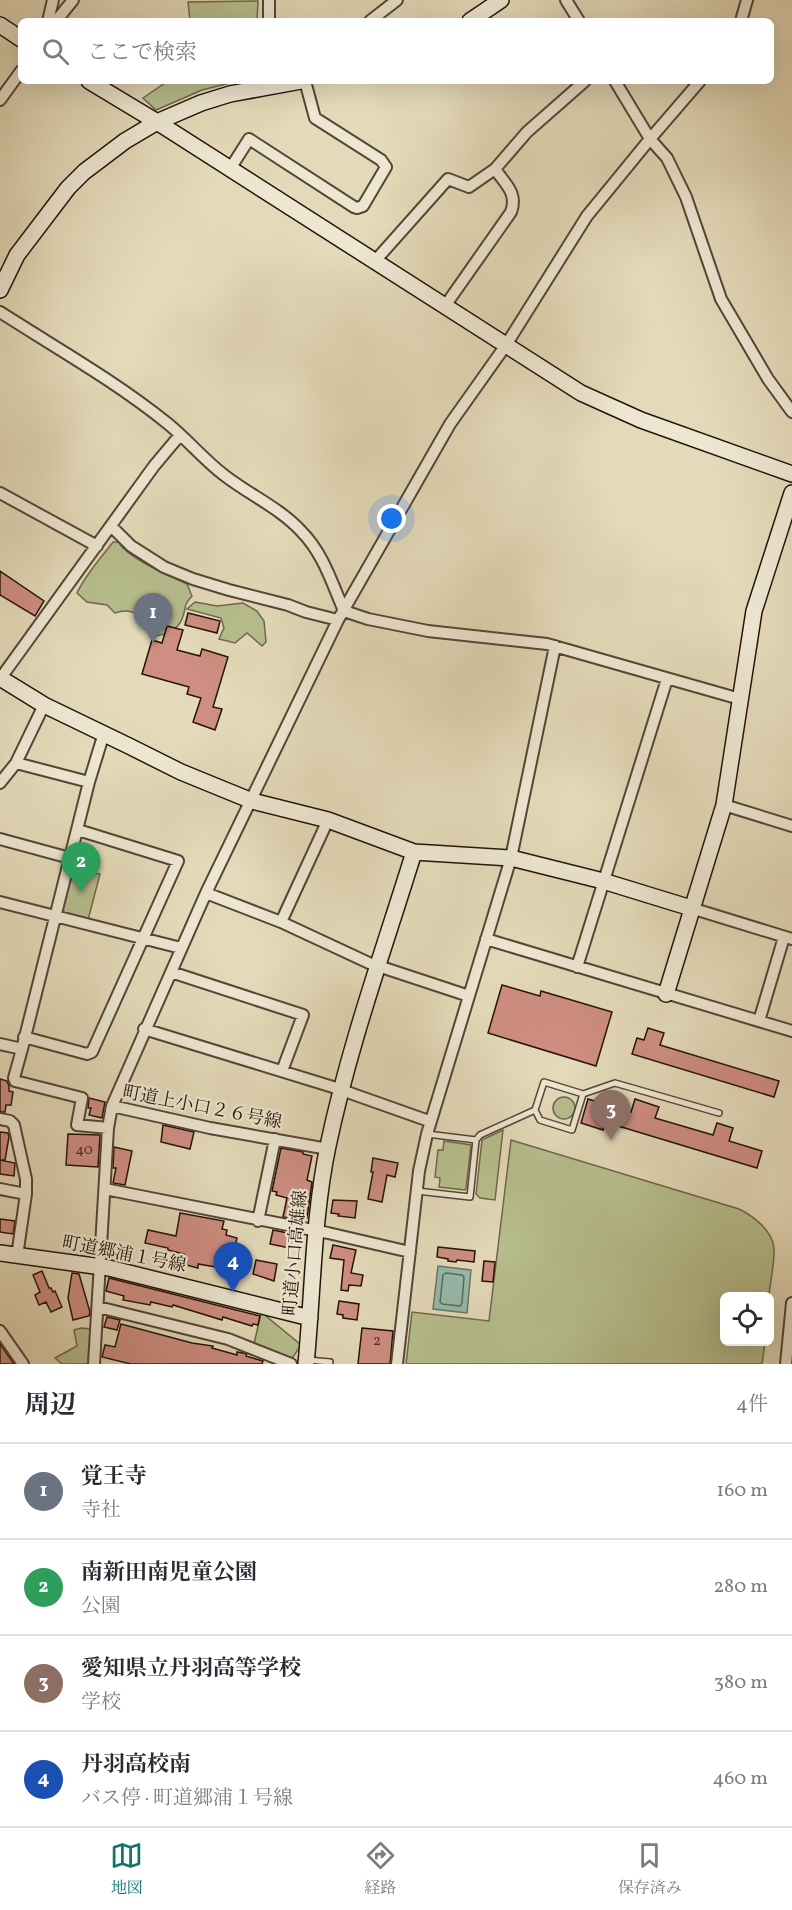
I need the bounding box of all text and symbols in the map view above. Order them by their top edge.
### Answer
search box [18,18,774,84]
icon: search [39,35,72,68]
text: ここで検索 [87,38,197,69]
your location [377,504,406,533]
pin: 1 [134,594,172,643]
pin: 2 [62,842,100,892]
street label: 町道上小口２６号線 [120,1080,284,1136]
pin: 3 [592,1090,630,1140]
house number: 40 [75,1140,93,1161]
street label: 町道小口高雄線 [278,1189,314,1317]
street label: 町道郷浦１号線 [60,1231,188,1279]
pin: 4 [214,1242,252,1292]
map controls [720,1292,774,1346]
button: locate [720,1292,774,1346]
house number: 2 [373,1331,381,1352]
text: 周辺 [24,1388,76,1424]
text: 4件 [736,1391,768,1419]
text: 覚王寺 [81,1462,147,1493]
text: 1 [39,1477,48,1505]
text: 160 m [716,1477,768,1505]
text: 寺社 [81,1497,121,1525]
text: 南新田南児童公園 [81,1558,257,1589]
text: 2 [38,1573,49,1601]
text: 280 m [713,1573,768,1601]
text: 公園 [81,1593,121,1621]
text: 愛知県立丹羽高等学校 [81,1654,301,1685]
text: 3 [38,1669,49,1697]
text: 380 m [714,1669,768,1697]
text: 学校 [81,1689,121,1717]
text: 丹羽高校南 [81,1750,191,1781]
text: 4 [37,1765,50,1793]
text: 460 m [712,1765,768,1793]
text: バス停 · 町道郷浦１号線 [81,1785,293,1813]
tab: 地図 [110,1839,143,1900]
tab: 経路 [364,1839,397,1900]
tab: 保存済み [618,1839,682,1900]

